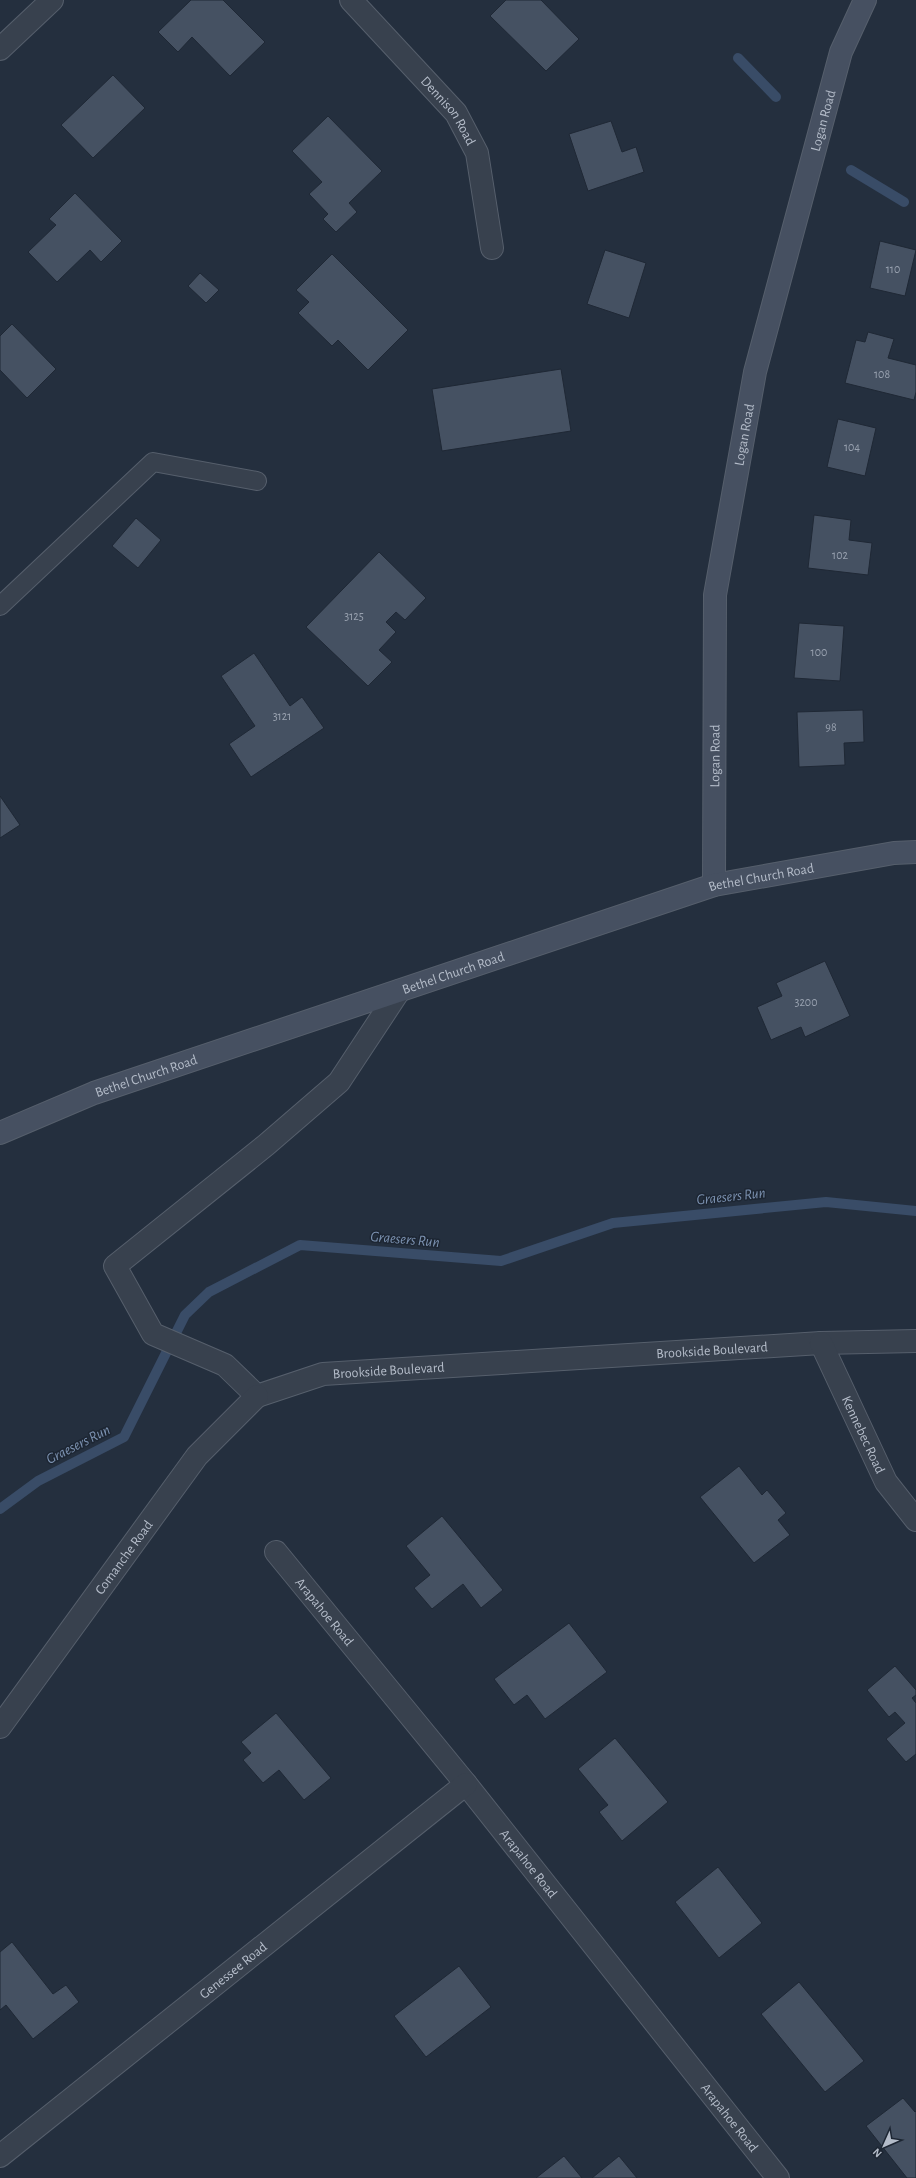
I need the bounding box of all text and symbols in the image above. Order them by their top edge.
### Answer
street label: Dennison Road [418,74,478,148]
street label: Logan Road [809,89,838,153]
house number: 110 [886,263,900,275]
house number: 108 [874,368,890,380]
street label: Logan Road [732,403,757,467]
house number: 104 [844,441,860,453]
house number: 102 [832,549,848,561]
house number: 3125 [344,610,364,622]
house number: 100 [811,646,827,658]
house number: 3121 [273,710,291,722]
house number: 98 [825,721,837,733]
street label: Logan Road [708,725,723,787]
street label: Bethel Church Road [707,861,815,894]
street label: Bethel Church Road [401,950,506,997]
house number: 3200 [794,996,818,1008]
street label: Bethel Church Road [93,1053,199,1100]
water label: Graesers Run [696,1185,766,1208]
water label: Graesers Run [370,1229,440,1250]
street label: Brookside Boulevard [656,1340,768,1361]
street label: Brookside Boulevard [332,1360,445,1381]
street label: Kennebec Road [839,1394,887,1476]
water label: Graesers Run [44,1422,113,1467]
street label: Comanche Road [93,1518,156,1597]
street label: Arapahoe Road [292,1576,356,1649]
street label: Arapahoe Road [497,1827,559,1901]
street label: Genessee Road [197,1940,270,2002]
street label: Arapahoe Road [698,2081,760,2155]
north arrow [864,2126,904,2166]
text: N [871,2146,884,2159]

